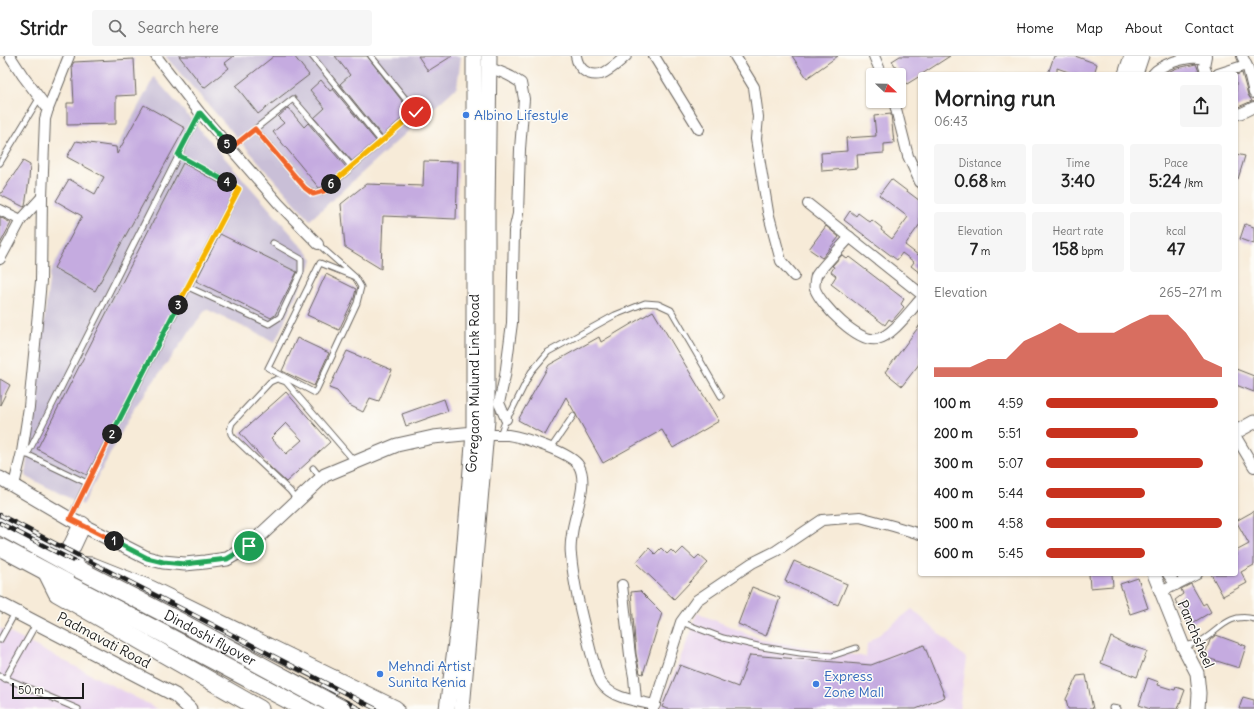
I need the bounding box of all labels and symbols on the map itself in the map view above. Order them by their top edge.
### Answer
north arrow [866,68,906,108]
pin [399,95,433,129]
place label: Albino Lifestyle [474,106,569,124]
marker: Albino Lifestyle [461,110,471,120]
pin: 5 [217,134,237,154]
pin: 4 [217,172,237,192]
pin: 6 [321,174,341,194]
street label: Goregaon Mulund Link Road [462,294,483,473]
pin: 3 [168,295,188,315]
pin: 2 [102,424,122,444]
pin [232,529,266,563]
pin: 1 [104,531,124,551]
street label: Panchsheel [1174,597,1218,671]
street label: Dindoshi flyover [161,606,260,670]
street label: Padmavati Road [54,608,154,672]
place label: Mehndi Artist Sunita Kenia [388,657,472,691]
place label: Express Zone Mall [824,667,884,701]
marker: Mehndi Artist Sunita Kenia [375,669,385,679]
marker: Express Zone Mall [811,679,821,689]
scale bar [12,681,84,700]

